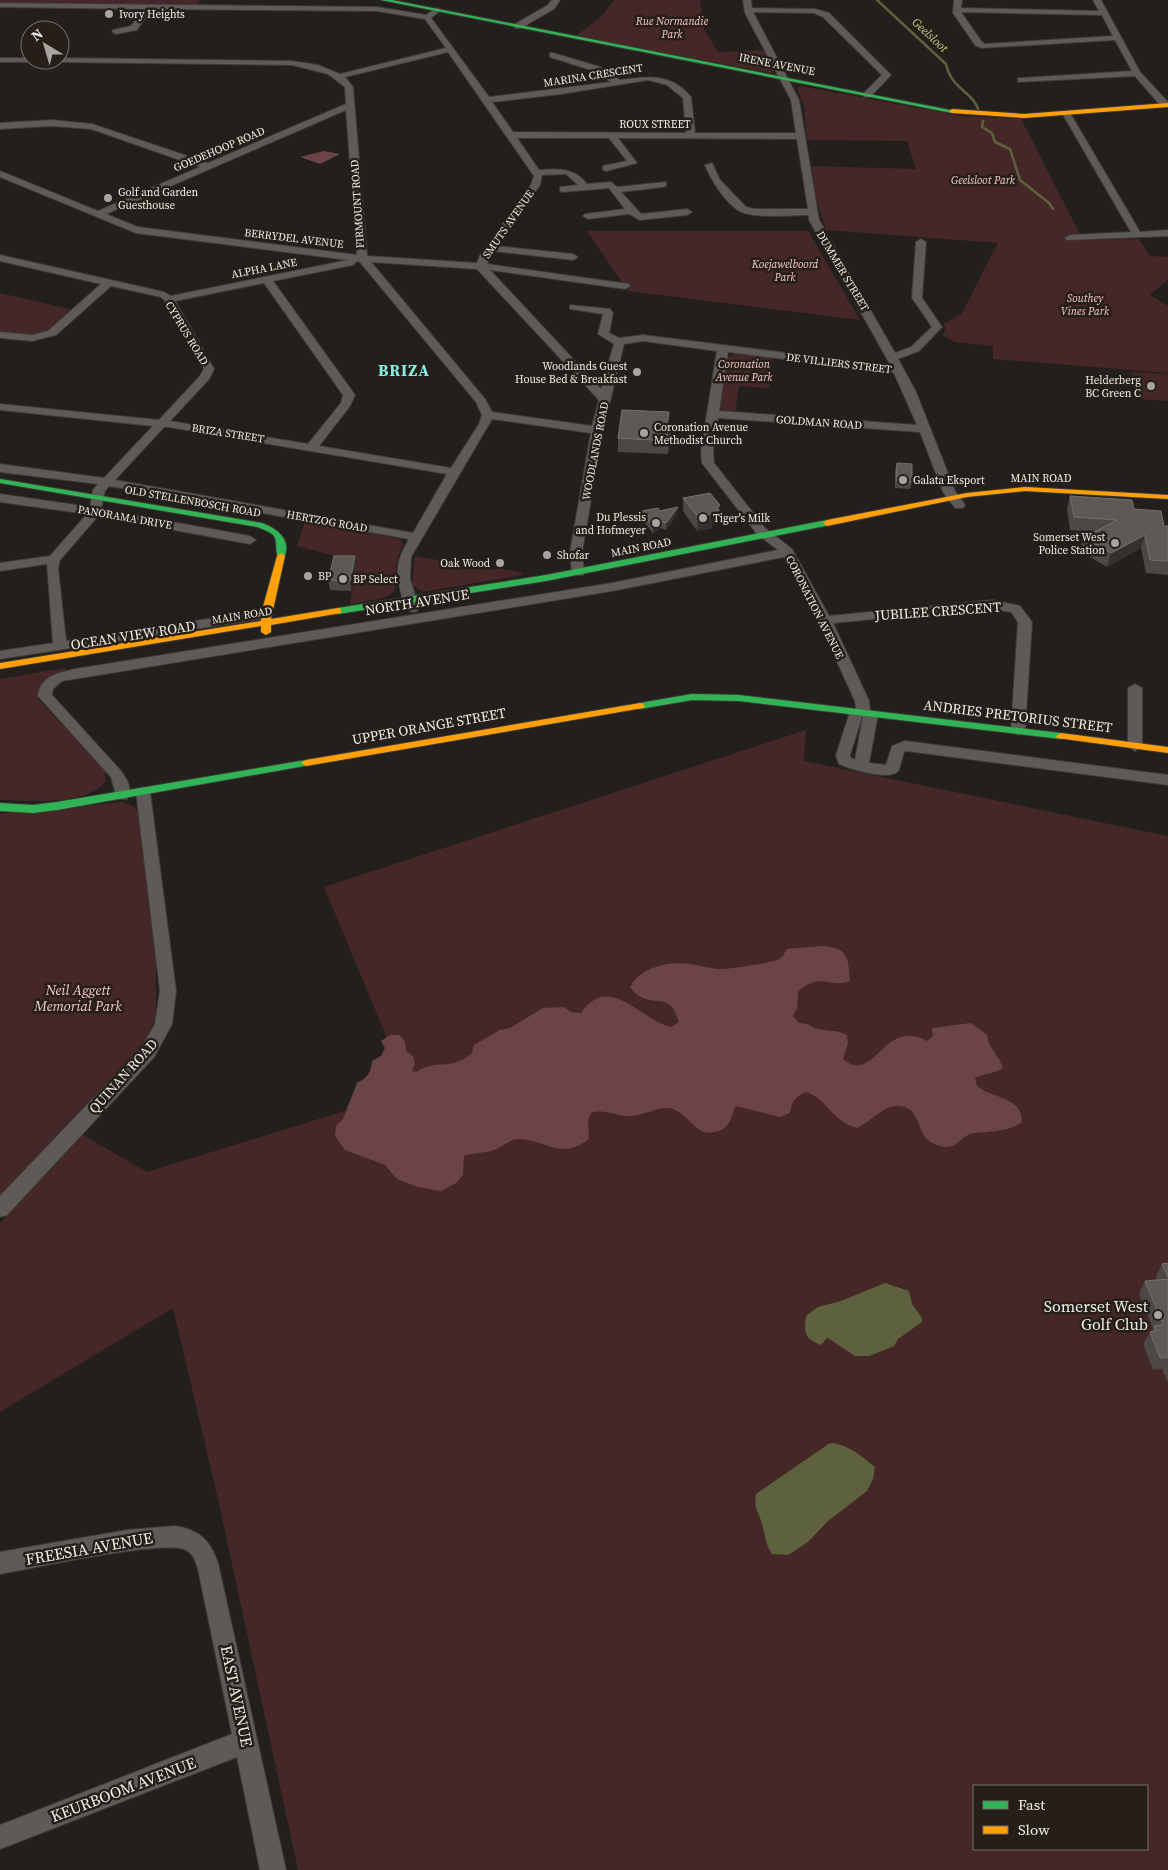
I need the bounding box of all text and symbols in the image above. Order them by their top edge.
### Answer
place label: Ivory Heights [119,7,185,22]
marker: Ivory Heights [103,8,115,20]
park label: Rue Normandie Park [635,14,709,42]
water label: Geelsloot [908,14,952,57]
north arrow [20,20,70,70]
text: N [27,24,47,46]
street label: IRENE AVENUE [737,50,817,79]
street label: MARINA CRESCENT [542,60,644,91]
street label: ROUX STREET [619,117,691,132]
street label: GOEDEHOOP ROAD [171,123,267,176]
street label: FIRMOUNT ROAD [347,159,368,249]
park label: Geelsloot Park [951,173,1016,188]
place label: Golf and Garden Guesthouse [118,185,199,213]
street label: SMUTS AVENUE [479,187,538,262]
marker: Golf and Garden Guesthouse [102,192,114,204]
street label: BERRYDEL AVENUE [244,225,345,252]
street label: DUMMER STREET [813,228,873,314]
street label: ALPHA LANE [230,255,299,282]
park label: Koejawelboord Park [751,257,819,285]
park label: Southey Vines Park [1061,291,1110,319]
street label: CYPRUS ROAD [162,298,212,368]
street label: DE VILLIERS STREET [785,350,893,377]
park label: Coronation Avenue Park [714,357,773,385]
district label: BRIZA [378,359,430,381]
place label: Woodlands Guest House Bed & Breakfast [515,359,627,387]
marker: Woodlands Guest House Bed & Breakfast [631,366,643,378]
place label: Helderberg BC Green C [1085,373,1141,401]
marker: Helderberg BC Green C [1145,380,1157,392]
street label: WOODLANDS ROAD [579,400,612,502]
street label: GOLDMAN ROAD [775,412,863,433]
street label: BRIZA STREET [191,420,266,447]
place label: Coronation Avenue Methodist Church [654,420,748,448]
marker: Coronation Avenue Methodist Church [638,427,650,439]
street label: MAIN ROAD [1010,471,1072,486]
place label: Galata Eksport [913,473,985,488]
marker: Galata Eksport [897,474,909,486]
street label: OLD STELLENBOSCH ROAD [124,482,262,521]
street label: PANORAMA DRIVE [77,502,174,533]
street label: HERTZOG ROAD [285,507,369,536]
place label: Du Plessis and Hofmeyer [576,510,646,538]
place label: Tiger's Milk [713,511,771,526]
marker: Tiger's Milk [697,512,709,524]
marker: Du Plessis and Hofmeyer [650,517,662,529]
place label: Somerset West Police Station [1033,530,1105,558]
street label: MAIN ROAD [610,534,673,561]
marker: Somerset West Police Station [1109,537,1121,549]
place label: Shofar [557,548,590,563]
marker: Shofar [541,549,553,561]
street label: CORONATION AVENUE [782,553,847,662]
place label: Oak Wood [440,556,491,571]
marker: Oak Wood [494,557,506,569]
place label: BP [318,569,332,584]
marker: BP [302,570,314,582]
place label: BP Select [353,572,398,587]
marker: BP Select [337,573,349,585]
street label: NORTH AVENUE [364,584,470,620]
street label: JUBILEE CRESCENT [873,597,1002,625]
street label: MAIN ROAD [211,603,274,628]
street label: OCEAN VIEW ROAD [69,615,197,655]
street label: ANDRIES PRETORIUS STREET [922,694,1114,738]
street label: UPPER ORANGE STREET [350,703,508,749]
park label: Neil Aggett Memorial Park [33,980,122,1016]
street label: QUINAN ROAD [84,1034,162,1118]
place label: Somerset West Golf Club [1044,1295,1149,1335]
marker: Somerset West Golf Club [1152,1309,1164,1321]
street label: FREESIA AVENUE [24,1526,155,1570]
street label: EAST AVENUE [216,1643,259,1749]
street label: KEURBOOM AVENUE [47,1751,199,1827]
legend [973,1785,1148,1850]
text: Fast [1018,1794,1045,1815]
text: Slow [1018,1819,1050,1840]

